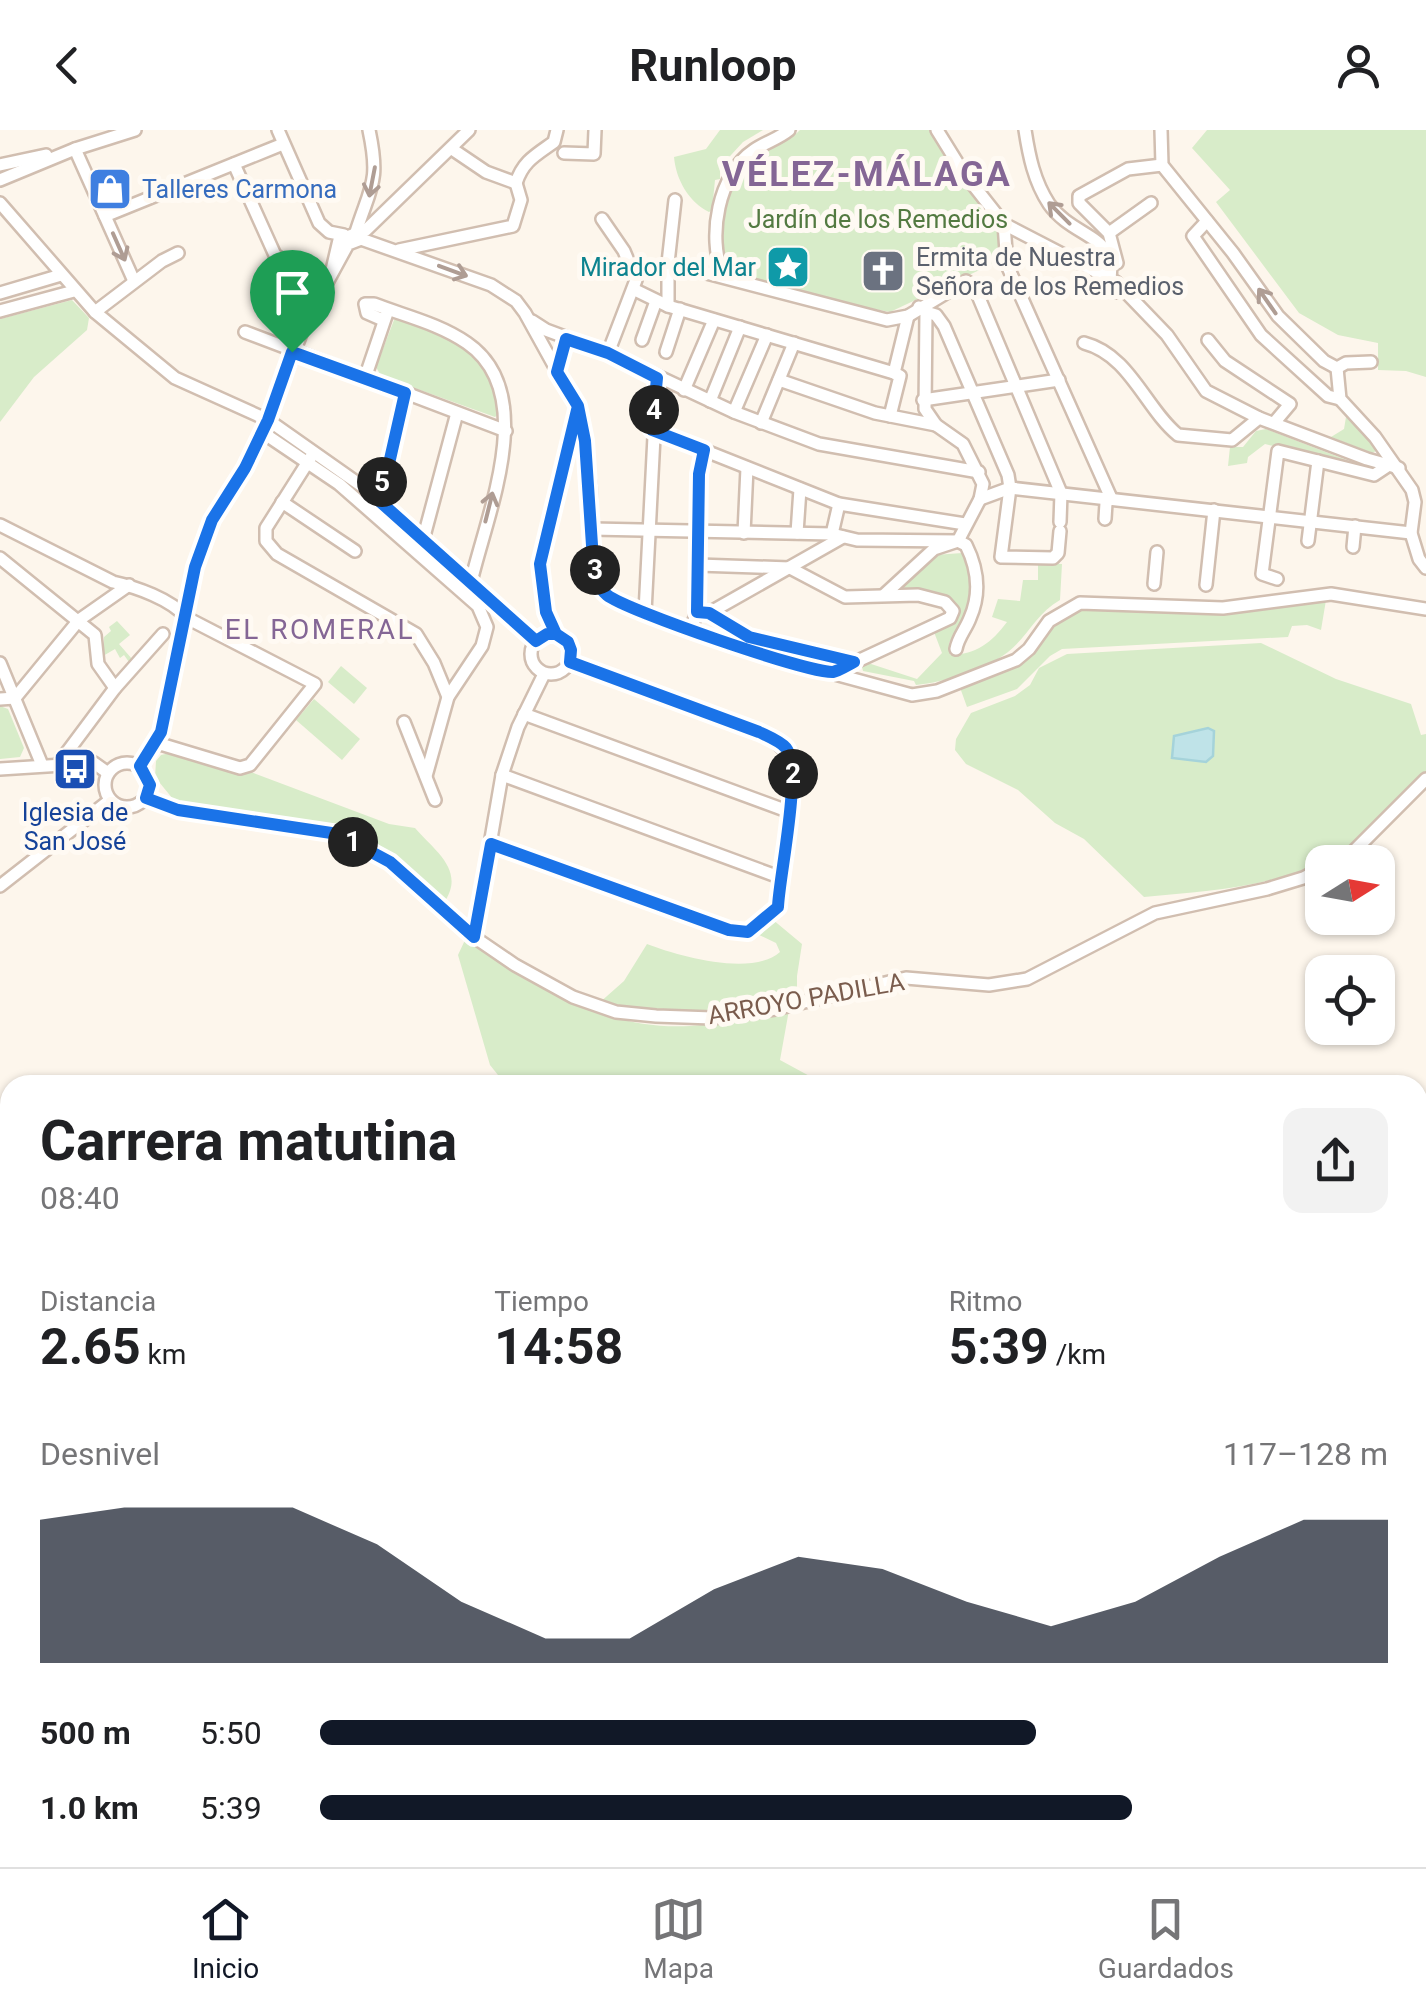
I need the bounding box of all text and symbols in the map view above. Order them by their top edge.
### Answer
icon: back [40,38,95,93]
icon: person [1331,38,1386,93]
text: Runloop [629,39,797,92]
district label: VÉLEZ-MÁLAGA [722,154,1012,195]
one-way arrow [362,165,381,197]
shop icon: Talleres Carmona [87,166,133,212]
place label: Talleres Carmona [142,175,337,204]
one-way arrow [1048,201,1072,225]
park label: Jardín de los Remedios [748,205,1008,234]
one-way arrow [111,231,129,262]
place label: Ermita de Nuestra Señora de los Remedios [916,243,1184,301]
place icon: Mirador del Mar [765,244,811,290]
church icon: Ermita de Nuestra Señora de los Remedios [860,248,906,294]
pin [250,250,335,353]
place label: Mirador del Mar [580,253,757,282]
one-way arrow [436,263,467,281]
icon: arrive [265,265,320,320]
one-way arrow [1257,288,1278,316]
pin: 4 [629,385,679,435]
text: 4 [646,393,662,426]
pin: 5 [357,457,407,507]
text: 5 [374,465,390,498]
one-way arrow [481,492,499,524]
pin: 3 [570,545,620,595]
text: 3 [587,553,603,586]
district label: EL ROMERAL [225,613,415,646]
bus stop icon: Iglesia de San José [52,746,98,792]
pin: 2 [768,749,818,799]
text: 2 [785,757,801,790]
place label: Iglesia de San José [22,798,128,856]
pin: 1 [328,817,378,867]
text: 1 [345,825,361,858]
north arrow [1305,845,1395,935]
map controls [1305,845,1395,1045]
button: locate [1305,955,1395,1045]
street label: ARROYO PADILLA [706,967,907,1030]
button: share [1283,1108,1388,1213]
text: Carrera matutina [40,1109,457,1173]
text: 08:40 [40,1179,120,1217]
text: Distancia [40,1285,156,1318]
text: Tiempo [494,1285,589,1318]
text: Ritmo [949,1285,1022,1318]
text: 2.65 [40,1318,141,1376]
text: 14:58 [494,1318,623,1376]
text: 5:39 [949,1318,1049,1376]
text: km [141,1338,186,1371]
text: /km [1049,1338,1106,1371]
text: Desnivel [40,1435,160,1473]
text: 117–128 m [1223,1435,1388,1473]
text: 500 m [40,1714,131,1752]
text: 5:50 [200,1714,262,1752]
text: 1.0 km [40,1789,139,1827]
text: 5:39 [200,1789,262,1827]
tab: Inicio [192,1892,259,1985]
tab: Mapa [643,1892,714,1985]
tab: Guardados [1098,1892,1234,1985]

